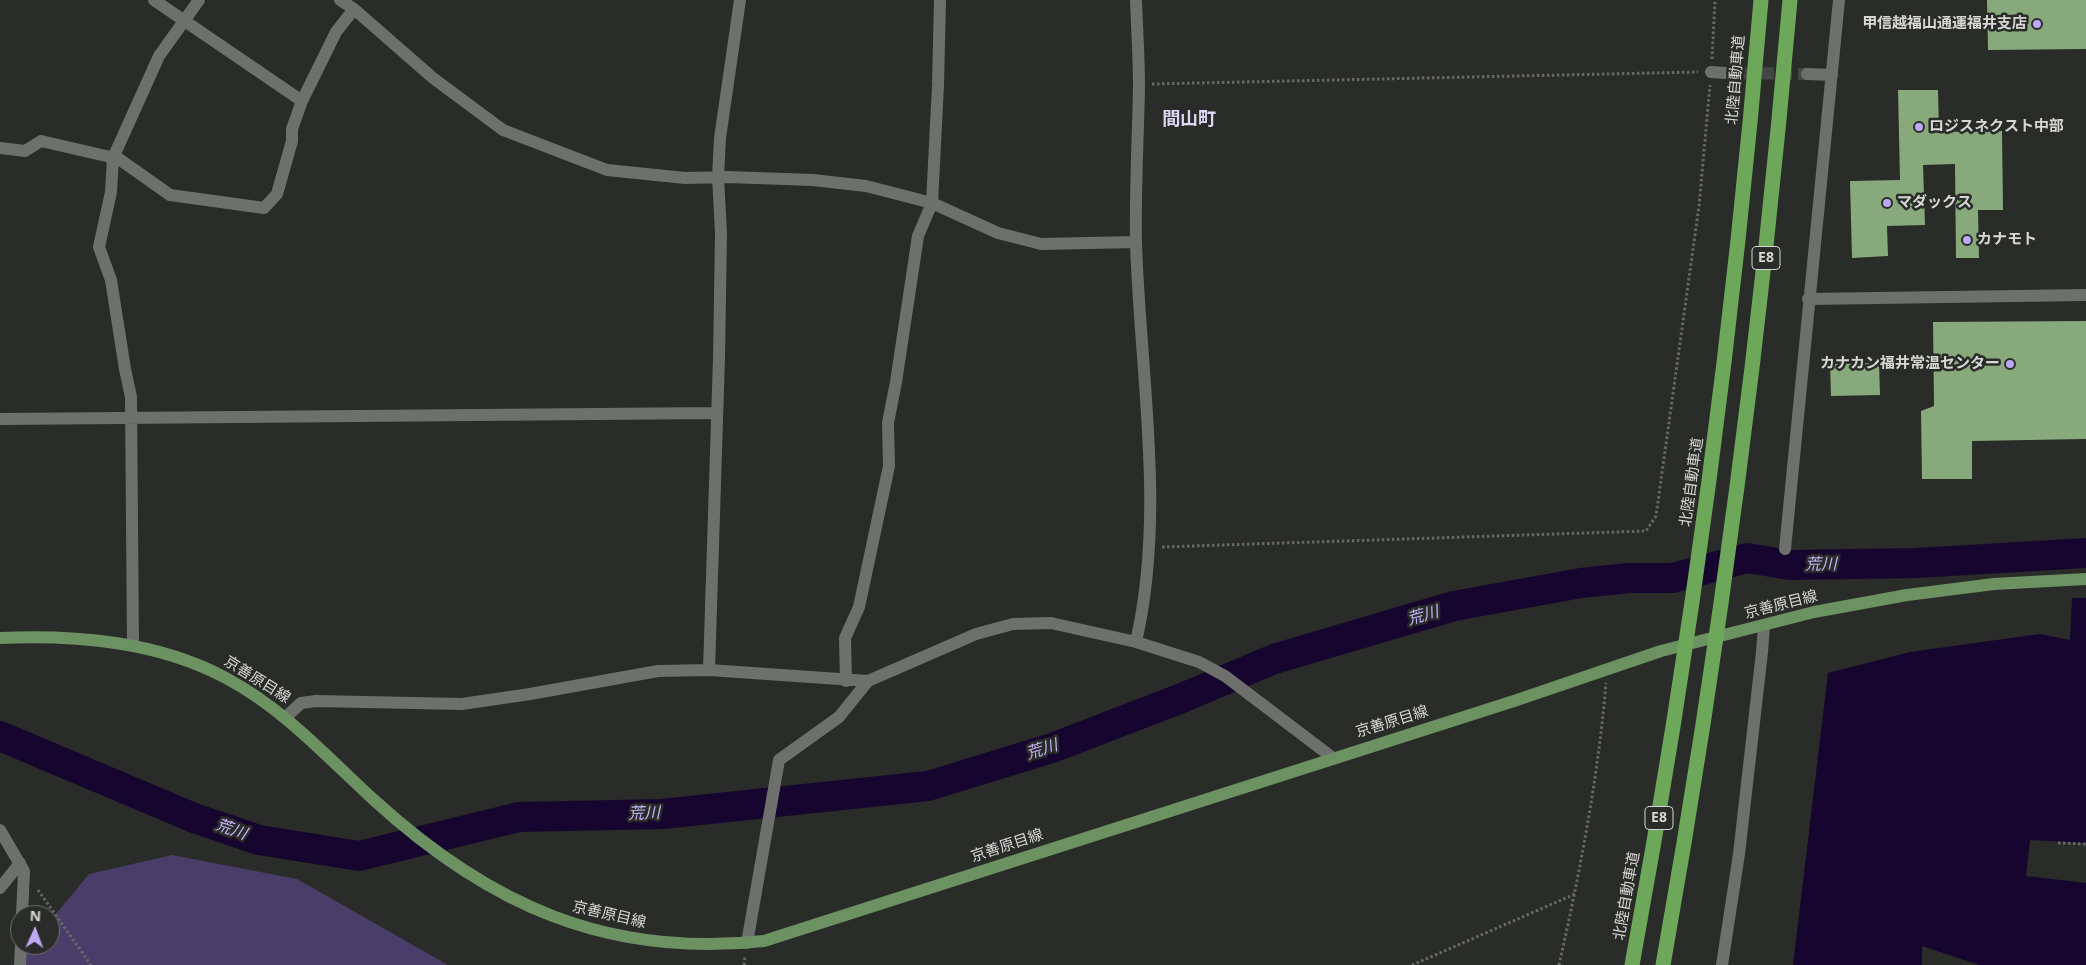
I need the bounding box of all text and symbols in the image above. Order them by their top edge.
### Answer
place label: 甲信越福山通運福井支店 [1862,15,2027,33]
marker: 甲信越福山通運福井支店 [2031,18,2043,30]
street label: 北陸自動車道 [1723,34,1749,126]
district label: 間山町 [1162,109,1216,131]
place label: ロジスネクスト中部 [1929,118,2064,136]
marker: ロジスネクスト中部 [1913,121,1925,133]
place label: マダックス [1897,194,1972,212]
marker: マダックス [1881,197,1893,209]
place label: カナモト [1977,231,2037,249]
marker: カナモト [1961,234,1973,246]
road number: E8 [1752,247,1780,270]
place label: カナカン福井常温センター [1820,355,2000,373]
marker: カナカン福井常温センター [2004,358,2016,370]
street label: 北陸自動車道 [1677,436,1707,528]
water label: 荒川 [1805,555,1837,575]
street label: 京善原目線 [1742,587,1820,623]
water label: 荒川 [1405,602,1441,630]
street label: 京善原目線 [220,652,294,708]
street label: 京善原目線 [1354,702,1430,742]
water label: 荒川 [1024,736,1060,764]
water label: 荒川 [628,804,660,824]
road number: E8 [1645,806,1673,830]
water label: 荒川 [213,816,249,844]
street label: 京善原目線 [969,826,1045,866]
street label: 北陸自動車道 [1610,850,1644,942]
street label: 京善原目線 [570,898,648,932]
north arrow [10,905,60,955]
text: N [29,906,42,925]

